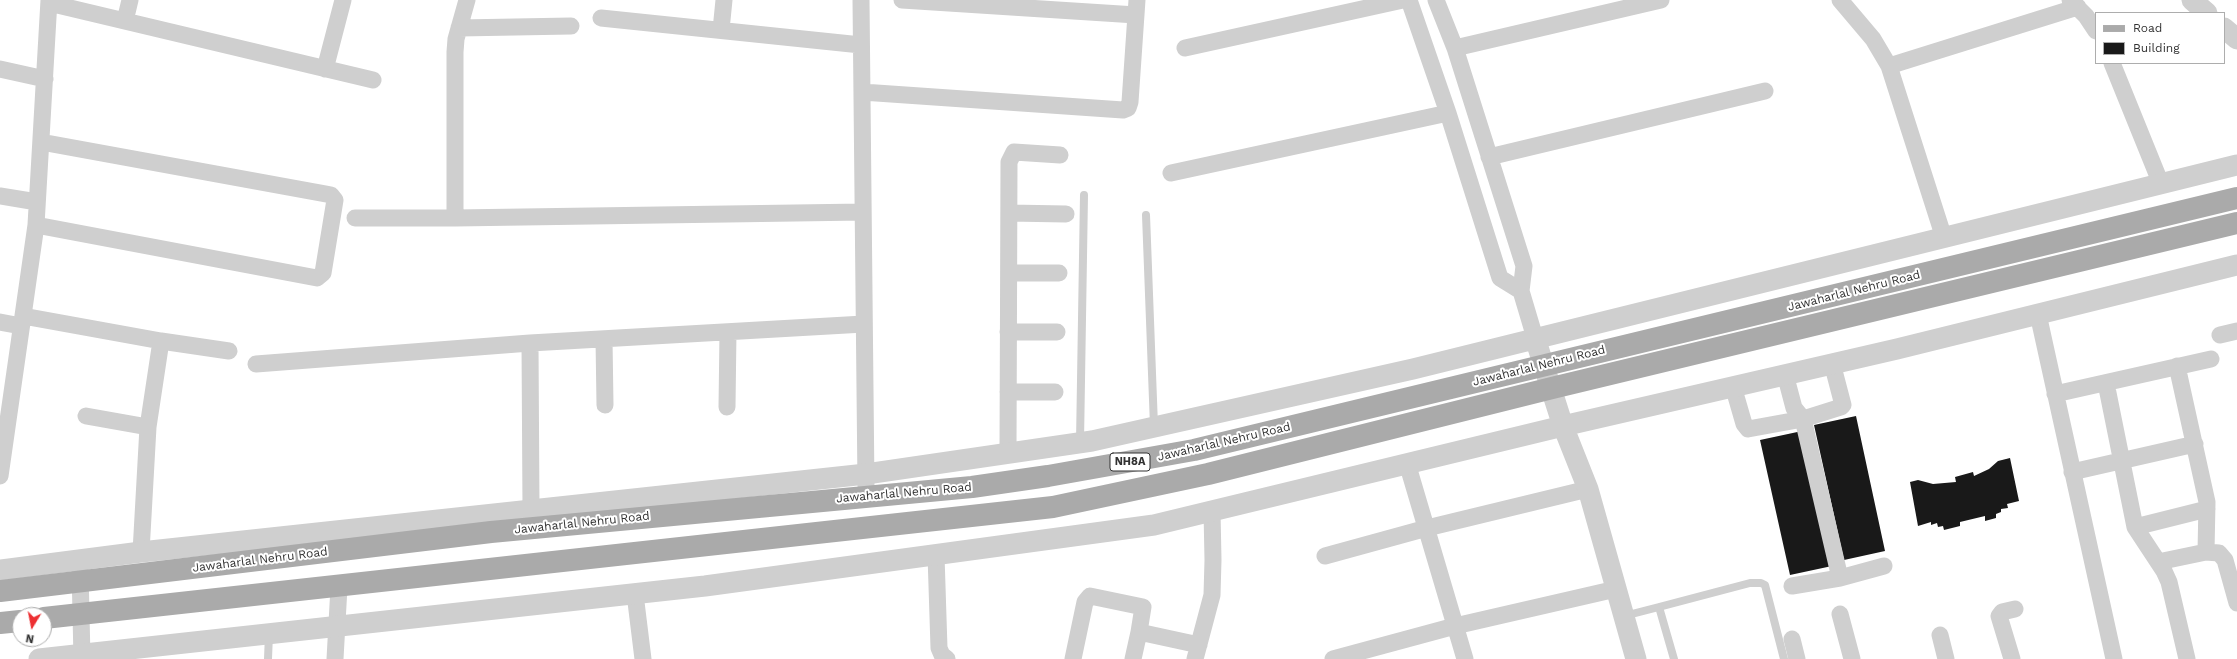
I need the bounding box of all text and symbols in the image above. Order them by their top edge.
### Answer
legend [2095,12,2225,64]
text: Road [2133,21,2162,35]
text: Building [2133,41,2180,55]
street label: Jawaharlal Nehru Road [1786,268,1922,314]
street label: Jawaharlal Nehru Road [1471,343,1607,389]
street label: Jawaharlal Nehru Road [1156,420,1292,464]
road number: NH8A [1110,453,1150,471]
street label: Jawaharlal Nehru Road [836,480,972,506]
street label: Jawaharlal Nehru Road [514,509,650,537]
street label: Jawaharlal Nehru Road [192,545,328,575]
north arrow [12,607,52,647]
text: N [25,631,35,645]

